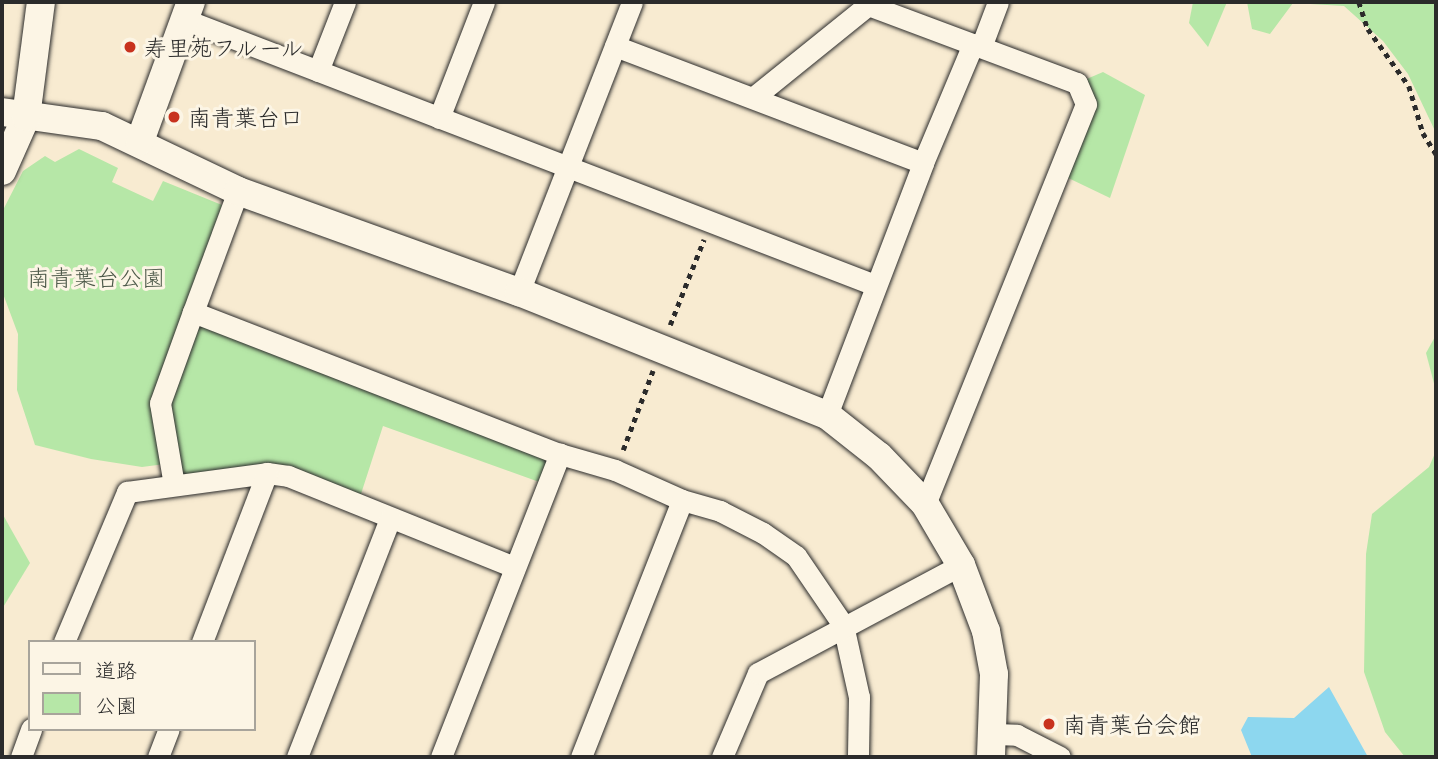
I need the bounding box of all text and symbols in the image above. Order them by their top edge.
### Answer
place label: 寿里苑フルール [144,33,306,61]
marker: 寿里苑フルール [122,39,138,55]
place label: 南青葉台口 [188,103,303,131]
marker: 南青葉台口 [166,109,182,125]
park label: 南青葉台公園 [27,263,165,291]
legend [28,640,256,731]
text: 道路 [95,656,137,683]
text: 公園 [95,691,137,718]
place label: 南青葉台会館 [1063,710,1201,738]
marker: 南青葉台会館 [1041,716,1057,732]

